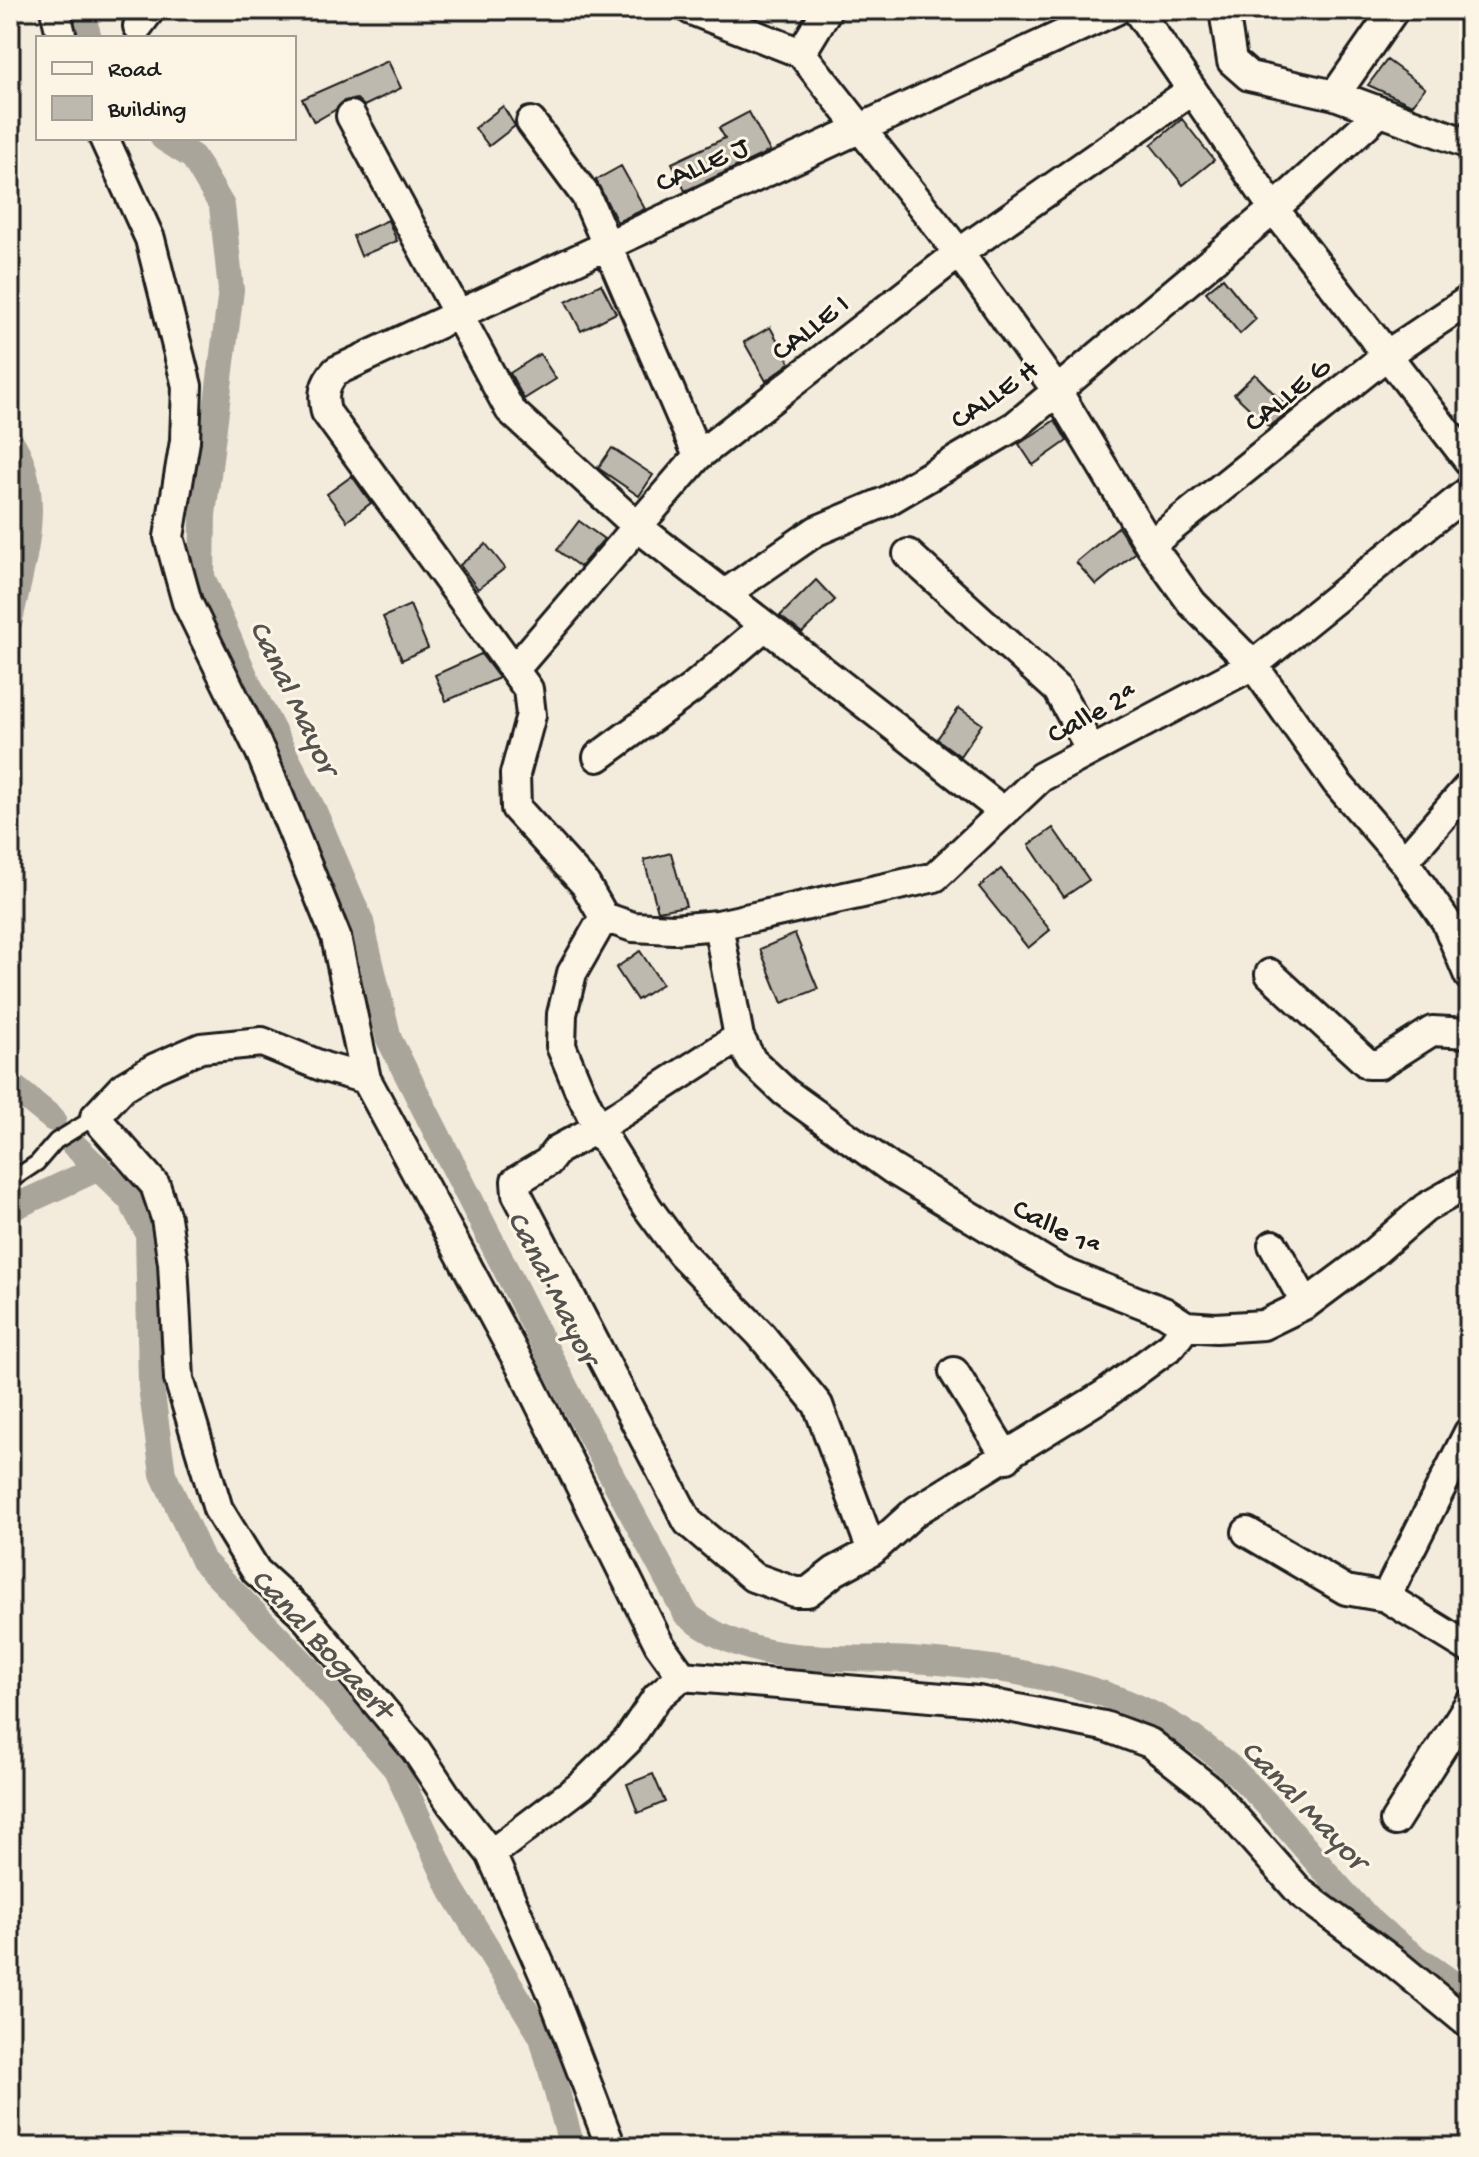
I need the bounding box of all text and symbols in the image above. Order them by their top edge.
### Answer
legend [36,36,296,140]
text: Road [108,57,162,86]
text: Building [107,97,186,126]
street label: CALLE J [651,131,756,203]
street label: CALLE I [766,288,858,371]
street label: CALLE G [1239,351,1340,442]
street label: CALLE H [945,354,1047,439]
water label: Canal Mayor [238,615,348,786]
street label: Calle 2ª [1042,677,1145,754]
street label: Calle 1ª [1005,1193,1106,1268]
water label: Canal Mayor [496,1206,608,1376]
water label: Canal Bogaert [241,1562,403,1732]
water label: Canal Mayor [1231,1733,1378,1884]

